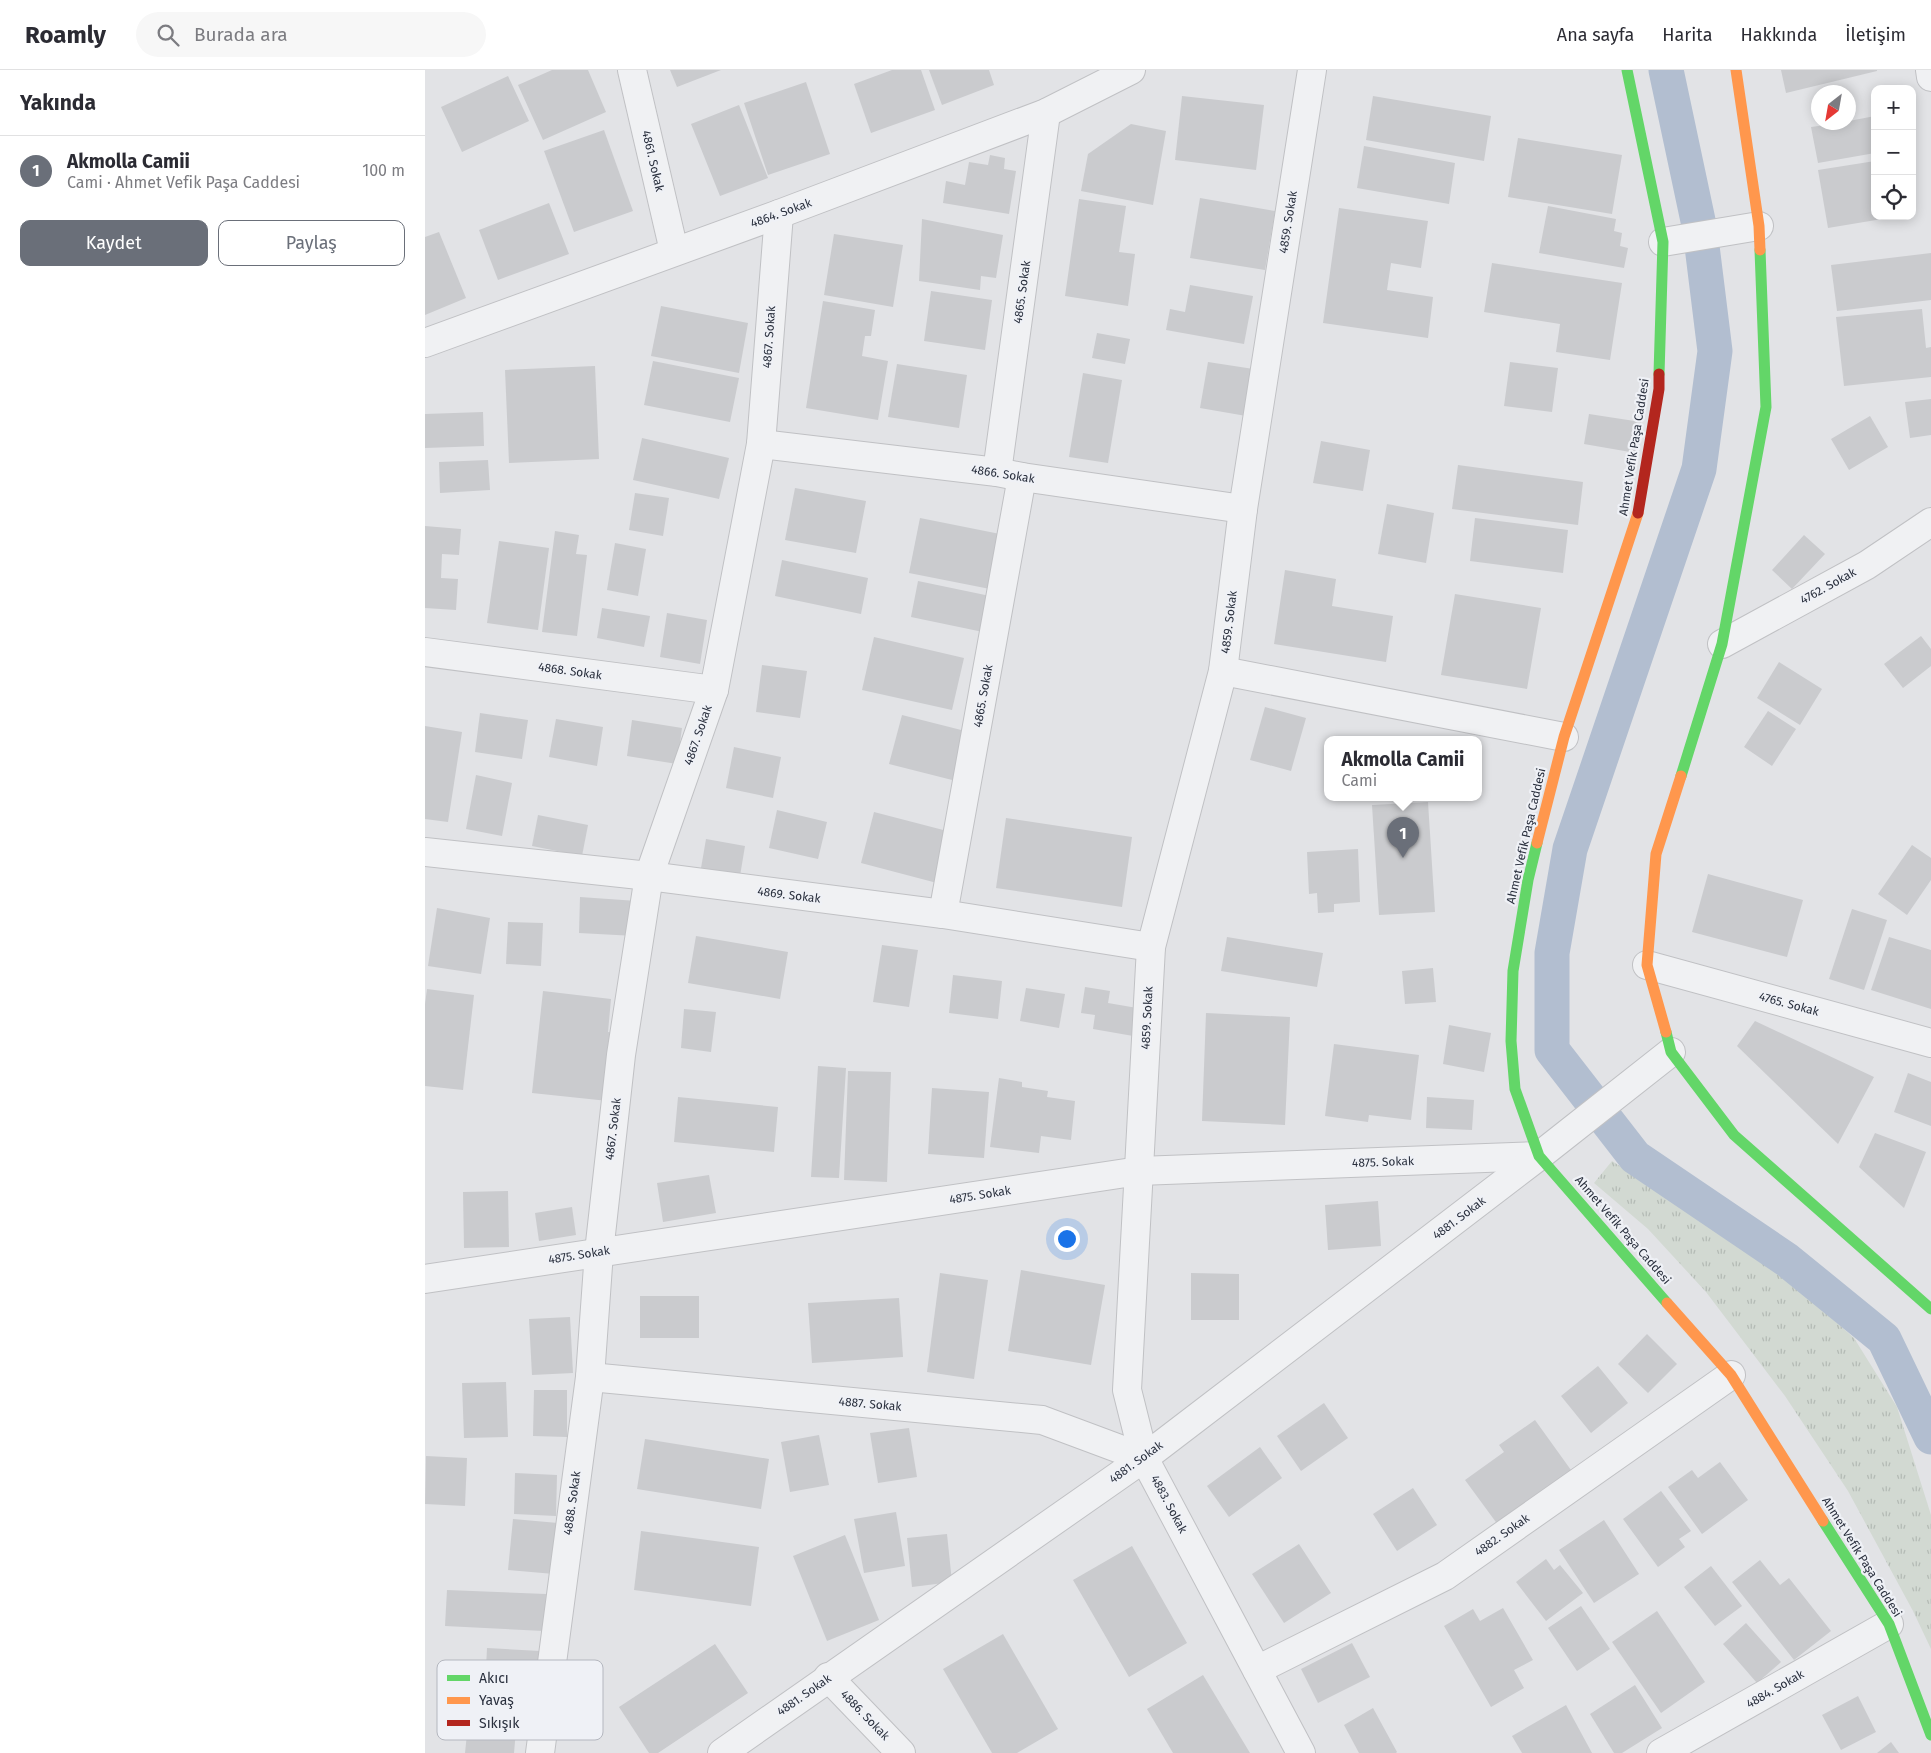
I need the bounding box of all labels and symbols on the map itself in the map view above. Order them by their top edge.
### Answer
north arrow [1811,85,1856,130]
street label: 4861. Sokak [639,129,667,194]
street label: 4859. Sokak [1276,189,1300,254]
street label: 4864. Sokak [749,195,814,231]
street label: 4865. Sokak [1011,259,1033,324]
street label: 4867. Sokak [760,304,778,369]
street label: Ahmet Vefik Paşa Caddesi [1616,377,1652,517]
street label: 4866. Sokak [970,462,1037,486]
street label: 4762. Sokak [1798,565,1859,607]
street label: 4859. Sokak [1218,589,1240,654]
street label: 4868. Sokak [537,660,604,683]
street label: 4865. Sokak [971,663,996,729]
street label: 4867. Sokak [681,702,715,767]
street label: Ahmet Vefik Paşa Caddesi [1504,767,1548,905]
pin: 1 [1387,817,1419,858]
street label: 4869. Sokak [757,884,822,906]
street label: 4859. Sokak [1138,985,1156,1050]
street label: 4765. Sokak [1757,989,1821,1019]
street label: 4867. Sokak [602,1096,624,1161]
street label: 4875. Sokak [1352,1154,1415,1170]
street label: Ahmet Vefik Paşa Caddesi [1572,1173,1674,1287]
street label: 4875. Sokak [948,1183,1013,1207]
street label: 4881. Sokak [1430,1193,1489,1242]
your location [1054,1226,1080,1252]
street label: 4875. Sokak [547,1243,612,1267]
street label: 4887. Sokak [838,1394,903,1414]
street label: 4881. Sokak [1107,1437,1166,1486]
street label: 4888. Sokak [561,1469,584,1536]
street label: 4883. Sokak [1148,1473,1191,1536]
street label: Ahmet Vefik Paşa Caddesi [1819,1494,1905,1620]
street label: 4882. Sokak [1472,1511,1533,1559]
legend [437,1660,603,1740]
street label: 4884. Sokak [1744,1666,1807,1711]
text: Akıcı [479,1670,509,1687]
street label: 4881. Sokak [774,1671,834,1719]
street label: 4886. Sokak [838,1687,893,1744]
text: Yavaş [479,1692,514,1709]
text: Sıkışık [479,1715,520,1732]

